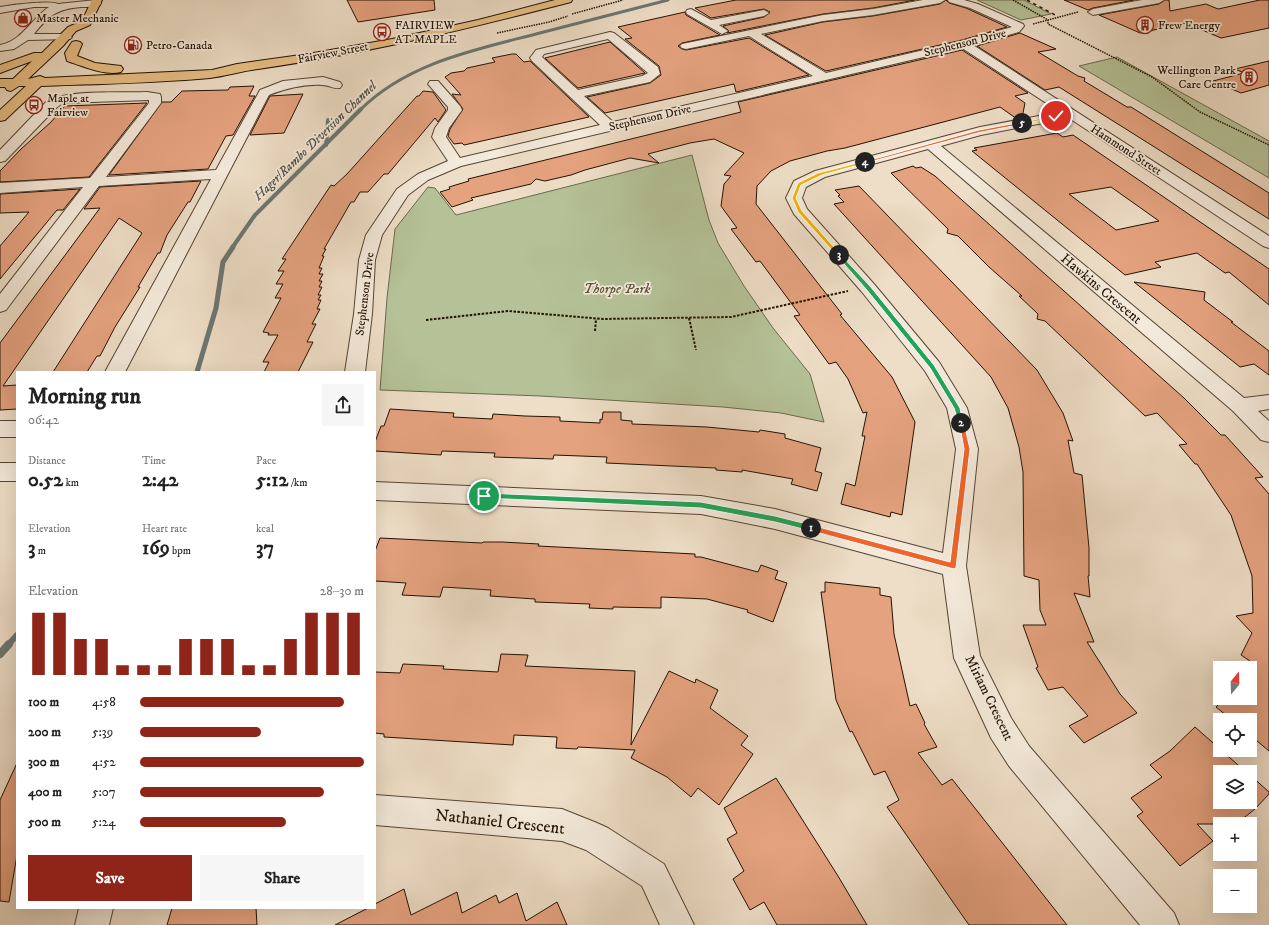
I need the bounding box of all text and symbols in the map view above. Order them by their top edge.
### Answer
shop icon: Master Mechanic [13,8,33,28]
place label: Master Mechanic [36,11,119,26]
building icon: Frew Energy [1135,15,1155,35]
place label: FAIRVIEW AT MAPLE [395,18,457,47]
place label: Frew Energy [1158,18,1221,33]
bus stop icon: FAIRVIEW AT MAPLE [372,22,392,42]
street label: Stephenson Drive [922,26,1008,60]
fuel station icon: Petro-Canada [123,35,143,55]
place label: Petro-Canada [146,38,213,53]
street label: Fairview Street [296,39,370,67]
place label: Wellington Park Care Centre [1156,63,1236,92]
building icon: Wellington Park Care Centre [1239,67,1259,87]
water label: Hager/Rambo Diversion Channel [249,77,381,205]
place label: Maple at Fairview [47,91,89,120]
bus stop icon: Maple at Fairview [24,95,44,115]
pin [1039,99,1073,133]
street label: Stephenson Drive [607,101,693,135]
icon: check [1045,105,1067,127]
pin: 5 [1012,113,1032,133]
text: 5 [1019,116,1025,130]
street label: Hammond Street [1087,121,1165,179]
pin: 4 [855,152,875,172]
text: 4 [862,155,868,169]
pin: 3 [829,245,849,265]
text: 3 [837,248,841,262]
street label: Hawkins Crescent [1057,250,1146,328]
street label: Stephenson Drive [352,251,378,337]
park label: Thorpe Park [584,280,651,298]
text: Morning run [28,383,141,410]
button: share [322,384,364,426]
text: 06:42 [28,412,59,428]
pin: 2 [951,413,971,433]
text: 2 [958,416,964,430]
text: Distance [28,454,66,468]
text: Time [142,454,166,468]
text: Pace [256,454,276,468]
text: 0.52 [28,468,63,493]
text: 2:42 [142,468,178,493]
text: 5:12 [256,468,288,493]
text: km [63,476,79,490]
text: /km [288,476,307,490]
pin [467,479,501,513]
icon: arrive [473,485,495,507]
pin: 1 [801,518,821,538]
text: 1 [809,521,813,535]
text: Elevation [28,522,71,536]
text: Heart rate [142,522,187,536]
text: kcal [256,522,274,536]
text: 3 [28,536,35,561]
text: 169 [142,536,170,561]
text: 37 [256,536,274,561]
text: m [35,544,46,558]
text: bpm [170,544,191,558]
text: Elevation [28,583,78,599]
text: 28–30 m [320,583,364,599]
street label: Miriam Crescent [960,652,1018,744]
north arrow [1213,661,1257,705]
map controls [1213,661,1257,913]
text: 100 m [28,694,59,710]
text: 4:58 [92,694,116,710]
button: locate [1213,713,1257,757]
text: 200 m [28,724,61,740]
text: 5:39 [92,724,113,740]
text: 300 m [28,754,59,770]
text: 4:52 [92,754,116,770]
button: layers [1213,765,1257,809]
text: 400 m [28,784,62,800]
text: 5:07 [92,784,116,800]
street label: Nathaniel Crescent [434,804,566,840]
text: 500 m [28,814,61,830]
text: 5:24 [92,814,116,830]
button: + [1213,817,1257,861]
button: Save [28,855,192,901]
button: Share [200,855,364,901]
button: − [1213,869,1257,913]

